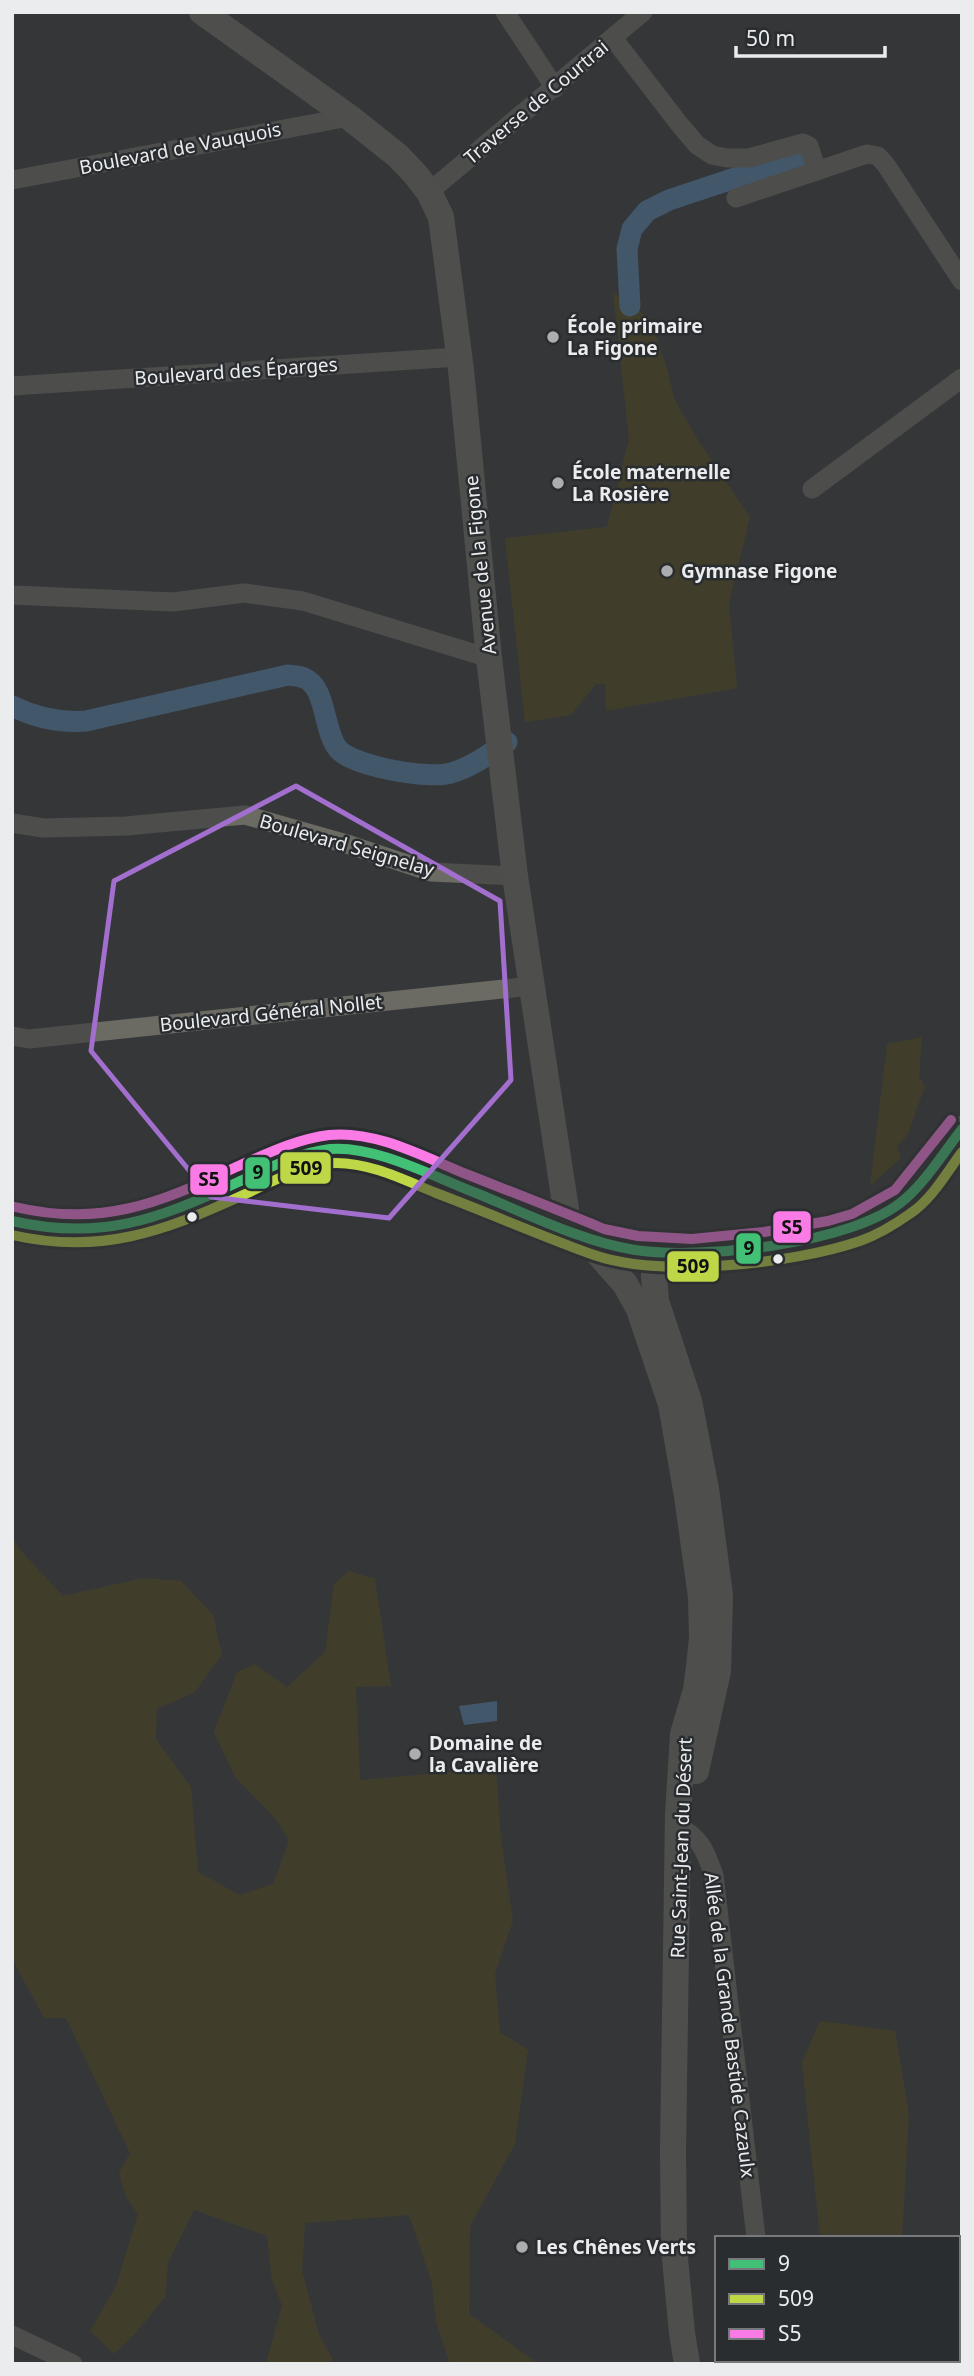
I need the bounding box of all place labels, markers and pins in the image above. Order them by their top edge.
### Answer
place label: École primaire La Figone [567,313,703,361]
marker: École primaire La Figone [545,329,561,345]
place label: École maternelle La Rosière [572,459,731,507]
marker: École maternelle La Rosière [550,475,566,491]
place label: Gymnase Figone [681,558,837,584]
marker: Gymnase Figone [659,563,675,579]
unlabelled marker [185,1210,199,1224]
unlabelled marker [771,1252,785,1266]
place label: Domaine de la Cavalière [429,1730,542,1778]
marker: Domaine de la Cavalière [407,1746,423,1762]
place label: Les Chênes Verts [536,2234,696,2260]
marker: Les Chênes Verts [514,2239,530,2255]

